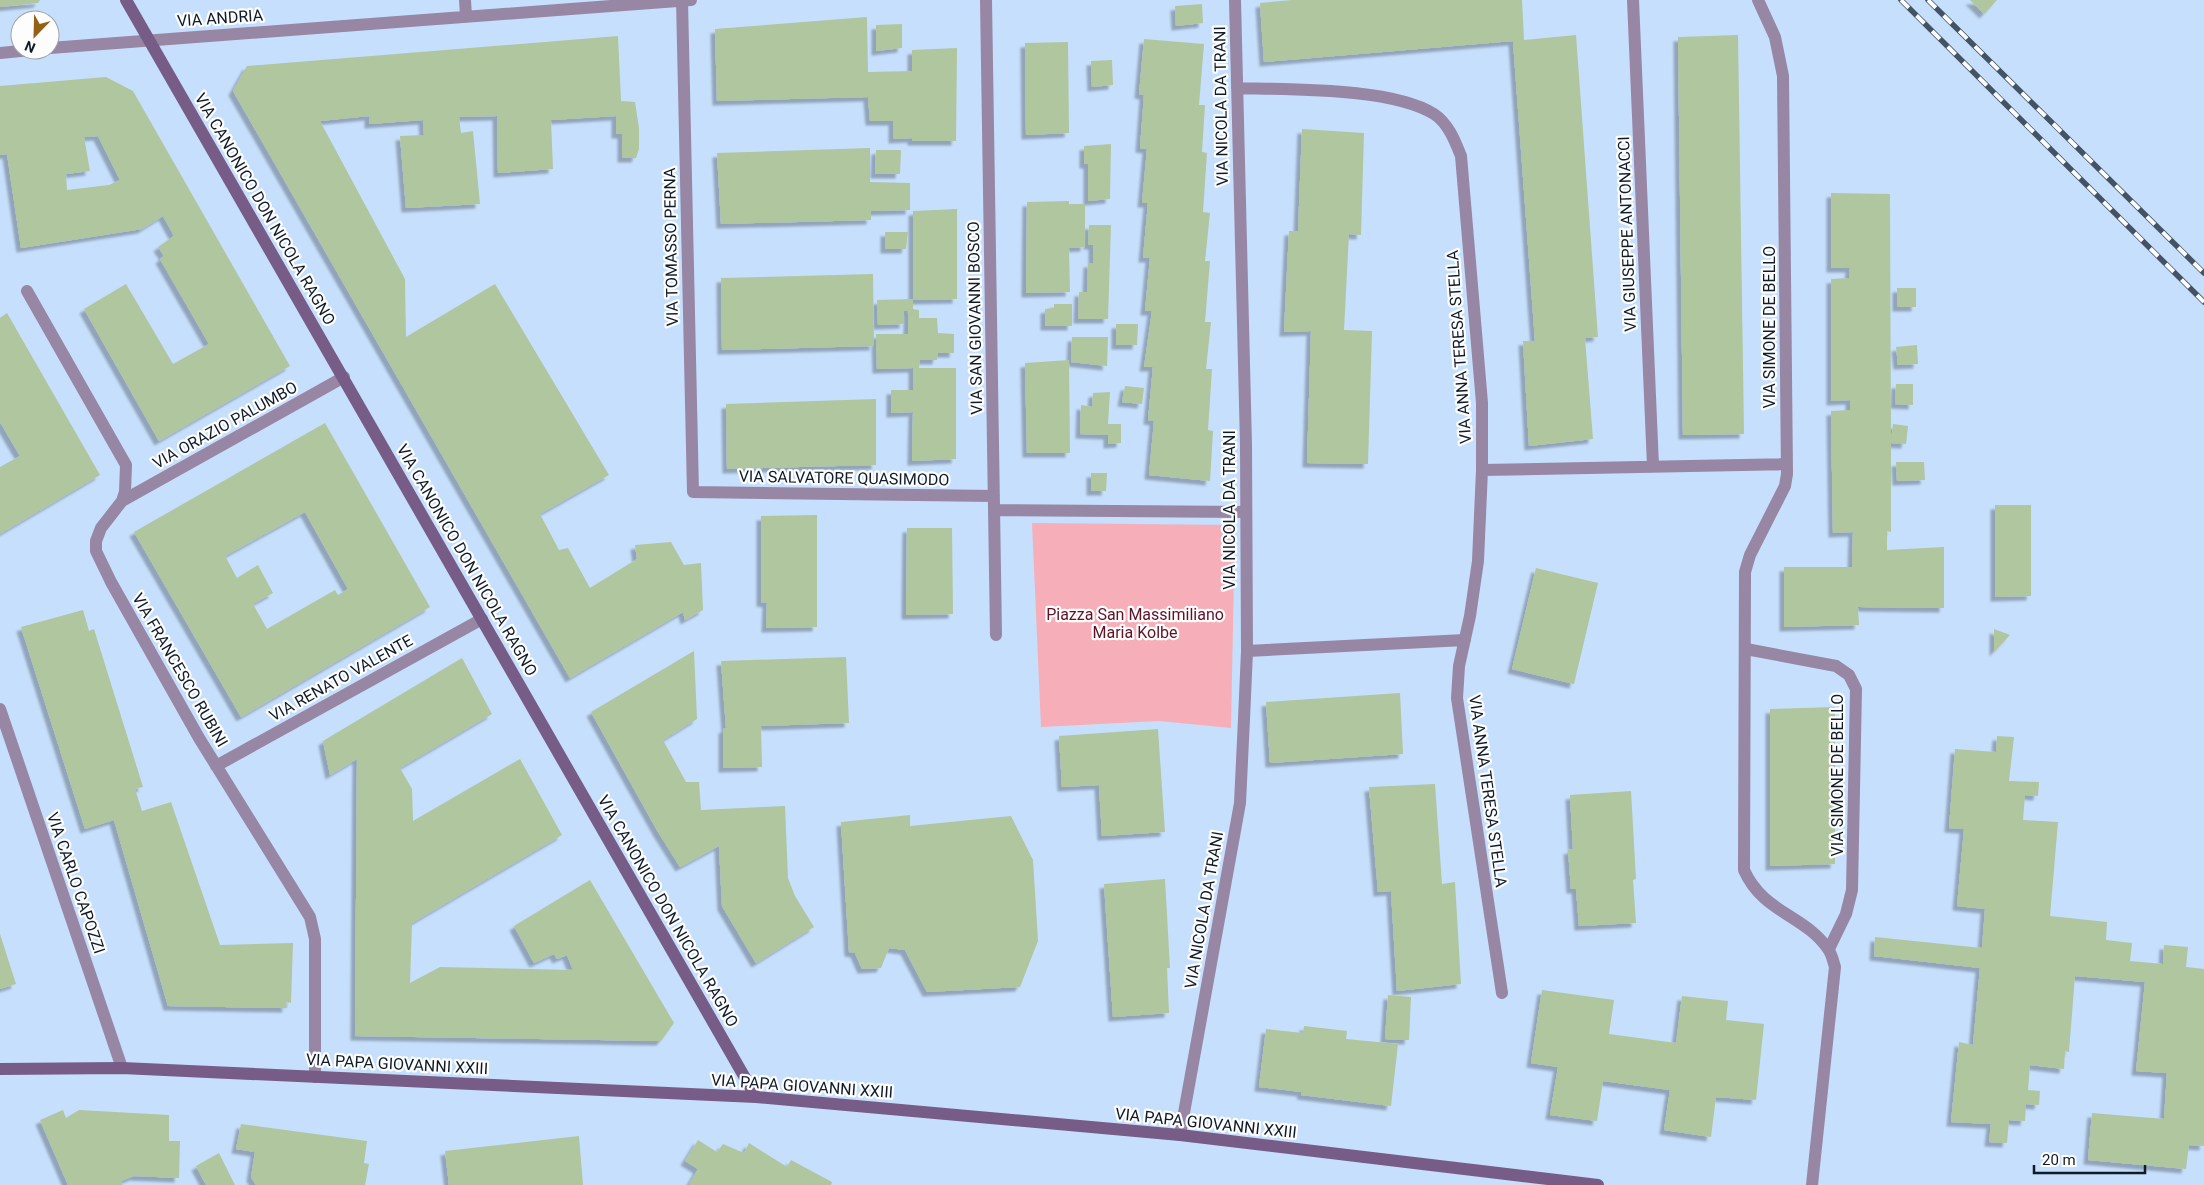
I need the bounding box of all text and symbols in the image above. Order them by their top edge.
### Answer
street label: VIA ANDRIA [176,5,264,30]
north arrow [10,10,60,60]
street label: VIA NICOLA DA TRANI [1210,26,1232,186]
text: N [22,38,38,56]
street label: VIA CANONICO DON NICOLA RAGNO [191,90,339,328]
street label: VIA GIUSEPPE ANTONACCI [1614,136,1640,332]
street label: VIA TOMASSO PERNA [660,167,682,326]
street label: VIA SAN GIOVANNI BOSCO [964,221,986,415]
street label: VIA SIMONE DE BELLO [1760,246,1779,408]
street label: VIA ANNA TERESA STELLA [1443,249,1475,444]
street label: VIA ORAZIO PALUMBO [149,377,301,473]
street label: VIA NICOLA DA TRANI [1220,430,1239,590]
street label: VIA CANONICO DON NICOLA RAGNO [393,441,541,679]
street label: VIA SALVATORE QUASIMODO [739,467,949,489]
street label: VIA FRANCESCO RUBINI [128,590,232,750]
park label: Piazza San Massimiliano Maria Kolbe [1046,605,1224,642]
street label: VIA RENATO VALENTE [266,631,416,725]
street label: VIA ANNA TERESA STELLA [1465,694,1511,889]
street label: VIA SIMONE DE BELLO [1828,694,1847,856]
street label: VIA CANONICO DON NICOLA RAGNO [594,792,742,1030]
street label: VIA CARLO CAPOZZI [43,810,109,956]
street label: VIA NICOLA DA TRANI [1181,830,1227,990]
street label: VIA PAPA GIOVANNI XXIII [305,1050,489,1078]
street label: VIA PAPA GIOVANNI XXIII [710,1070,894,1102]
street label: VIA PAPA GIOVANNI XXIII [1114,1104,1298,1142]
scale bar [2034,1142,2145,1174]
text: 20 m [2042,1151,2076,1169]

